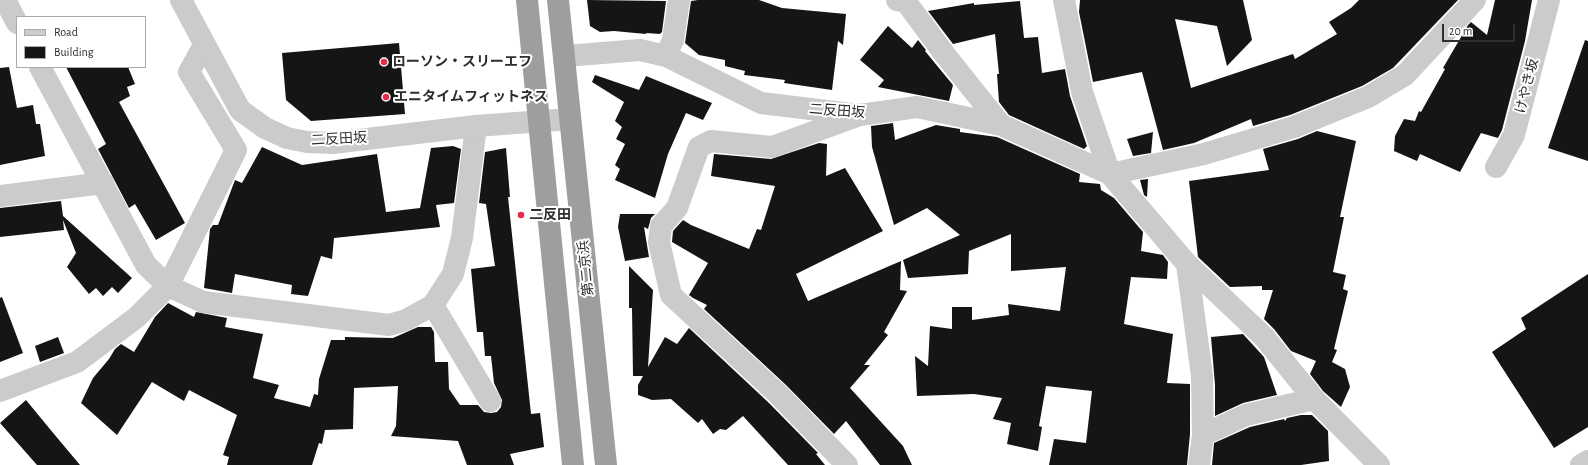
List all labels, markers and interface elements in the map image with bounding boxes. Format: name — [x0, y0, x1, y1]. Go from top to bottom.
legend — [16, 16, 146, 68]
scale bar — [1444, 16, 1517, 42]
text: 20 m — [1449, 25, 1472, 37]
text: Road — [54, 26, 78, 38]
text: Building — [54, 46, 94, 58]
place label: ローソン・スリーエフ — [392, 54, 532, 70]
marker: ローソン・スリーエフ — [379, 57, 389, 67]
street label: けやき坂 — [1512, 57, 1542, 115]
place label: エニタイムフィットネス — [394, 89, 548, 105]
marker: エニタイムフィットネス — [381, 92, 391, 102]
street label: 二反田坂 — [808, 101, 866, 121]
street label: 二反田坂 — [311, 129, 367, 149]
place label: 二反田 — [529, 207, 571, 223]
marker: 二反田 — [516, 210, 526, 220]
street label: 第二京浜 — [575, 239, 597, 297]

